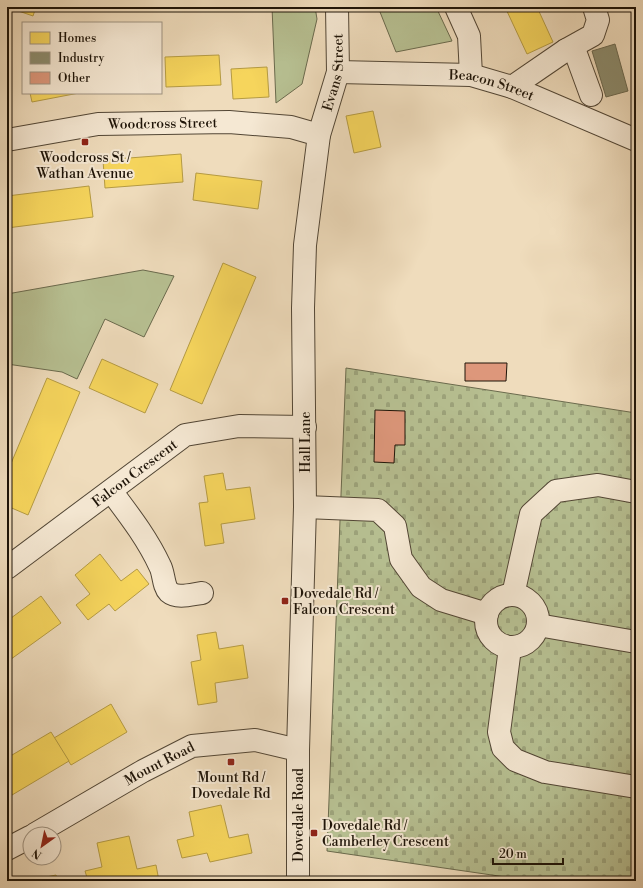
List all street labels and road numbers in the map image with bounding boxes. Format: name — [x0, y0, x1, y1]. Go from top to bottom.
street label: Evans Street — [319, 33, 348, 113]
street label: Beacon Street — [448, 66, 537, 105]
street label: Woodcross Street — [107, 114, 218, 134]
street label: Hall Lane — [297, 411, 315, 473]
street label: Falcon Crescent — [89, 436, 181, 511]
street label: Mount Road — [121, 738, 198, 790]
street label: Dovedale Road — [290, 768, 308, 862]

